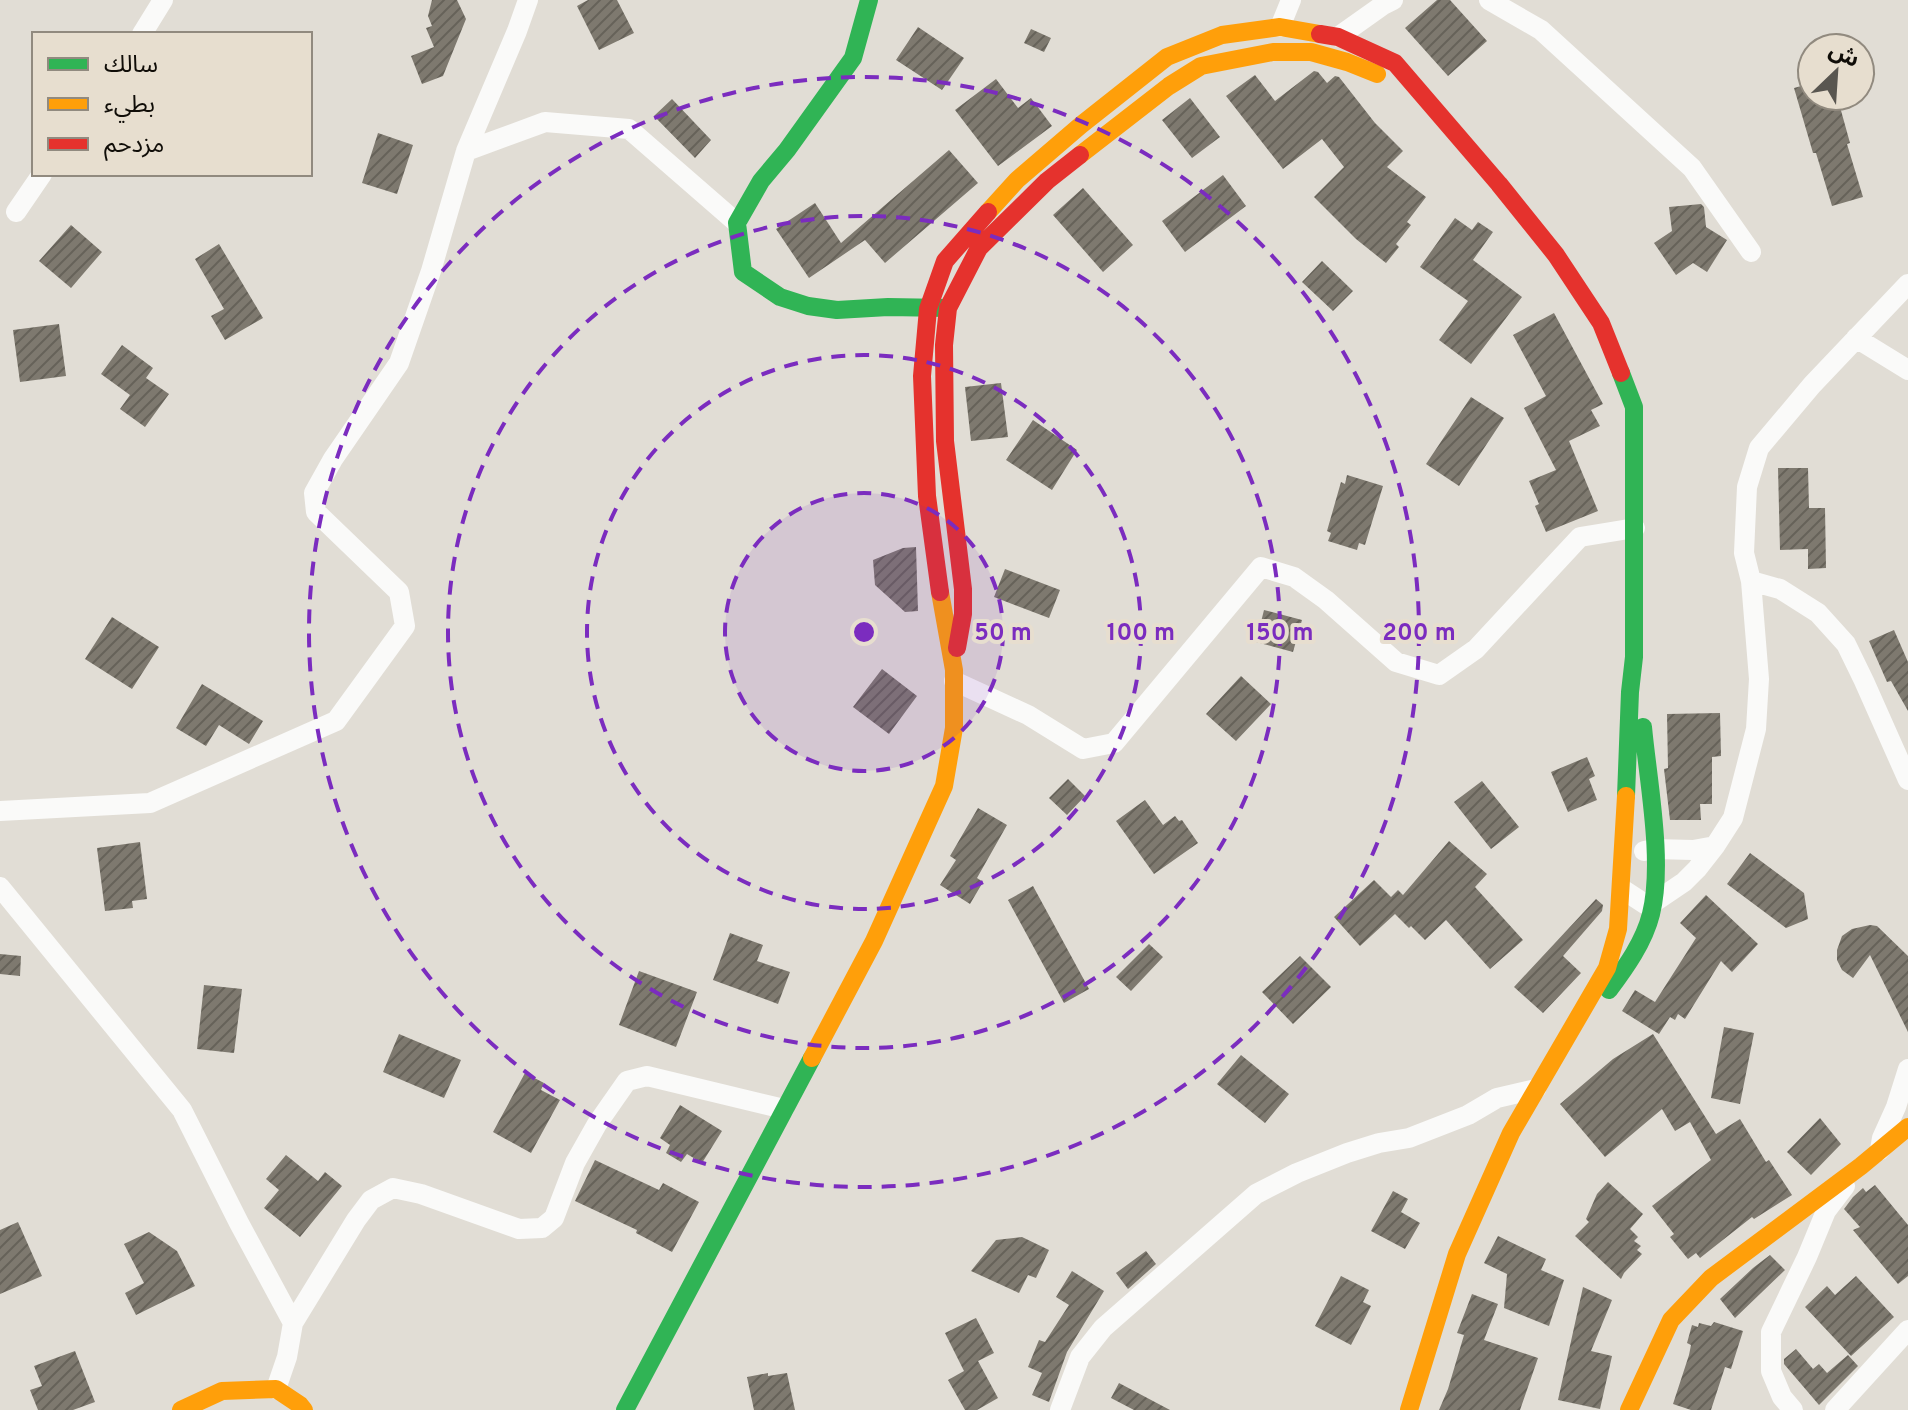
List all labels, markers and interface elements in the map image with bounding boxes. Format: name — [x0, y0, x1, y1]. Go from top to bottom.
legend — [32, 32, 312, 176]
north arrow — [1796, 32, 1876, 112]
text: ش — [1824, 38, 1863, 75]
text: سالك — [104, 51, 158, 81]
text: بطيء — [104, 91, 155, 123]
text: مزدحم — [104, 131, 164, 161]
centre of rings — [850, 618, 878, 646]
text: 50 m — [974, 619, 1032, 649]
text: 100 m — [1107, 619, 1175, 649]
text: 150 m — [1246, 619, 1314, 649]
text: 200 m — [1382, 619, 1456, 649]

